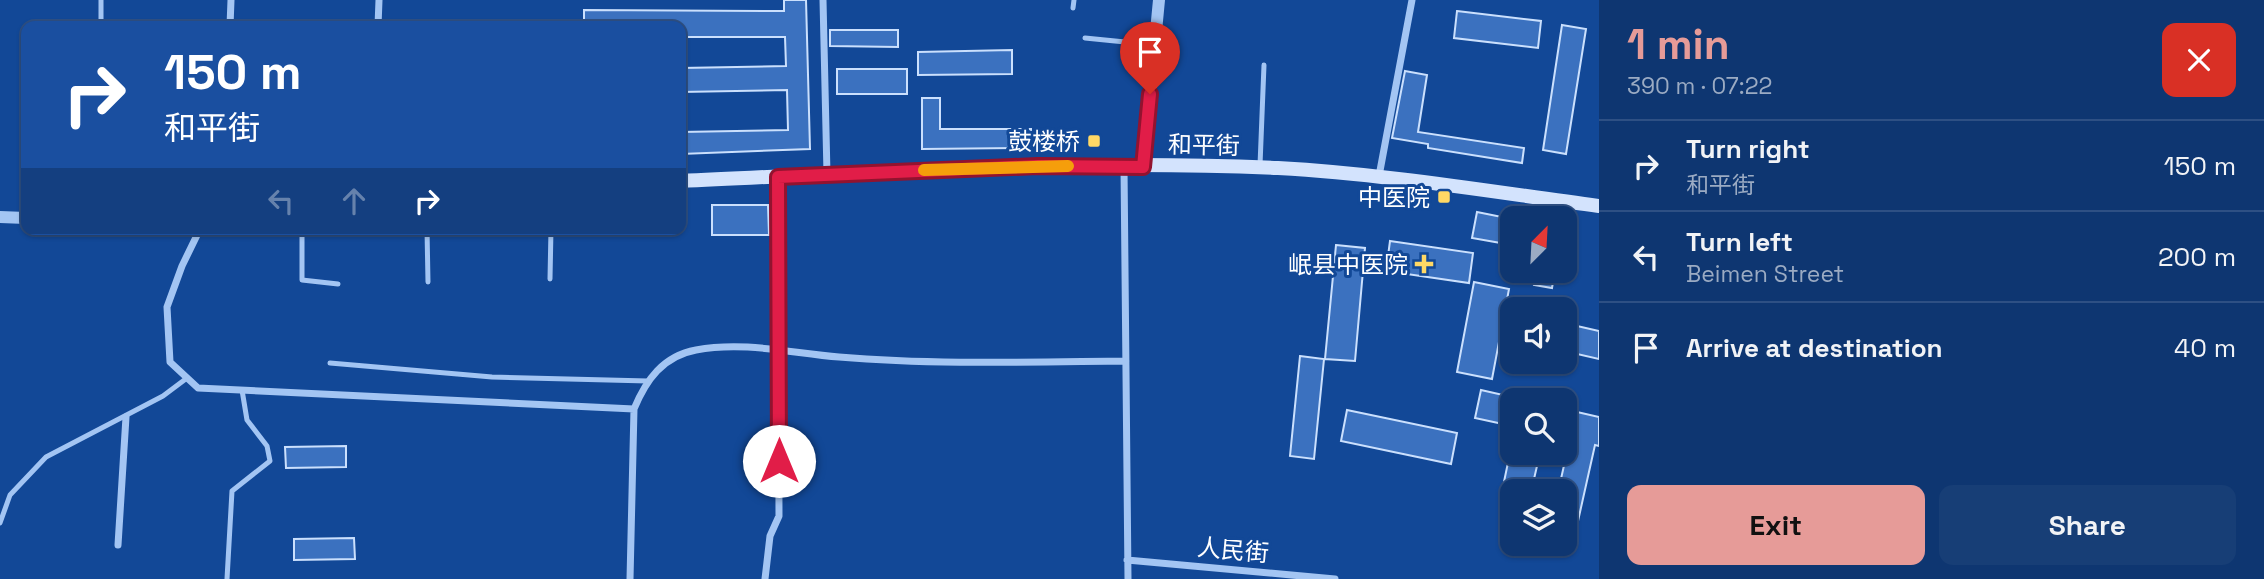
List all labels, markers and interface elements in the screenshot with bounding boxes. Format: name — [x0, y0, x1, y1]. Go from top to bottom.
text: 1 min — [1627, 18, 1730, 71]
pin — [1120, 22, 1180, 94]
button: close — [2162, 23, 2236, 97]
icon: arrive — [1131, 33, 1169, 71]
text: 150 m — [164, 41, 302, 103]
icon: right — [49, 49, 140, 140]
text: 390 m · 07:22 — [1627, 71, 1772, 101]
text: 和平街 — [164, 108, 260, 148]
place label: 鼓楼桥 — [1008, 126, 1080, 157]
street label: 和平街 — [1168, 129, 1240, 161]
text: Turn right — [1686, 132, 1810, 166]
marker: 鼓楼桥 — [1086, 133, 1102, 149]
icon: right — [1627, 147, 1665, 185]
text: 150 m — [2164, 149, 2236, 183]
text: 和平街 — [1686, 170, 1755, 200]
icon: left — [262, 182, 300, 220]
icon: ahead — [335, 182, 373, 220]
icon: right — [408, 182, 446, 220]
place label: 中医院 — [1358, 182, 1430, 213]
marker: 中医院 — [1436, 189, 1452, 205]
north arrow — [1500, 206, 1577, 284]
map controls — [1500, 206, 1577, 556]
text: Turn left — [1686, 225, 1793, 259]
icon: left — [1627, 238, 1665, 276]
text: 200 m — [2158, 240, 2236, 274]
place label: 岷县中医院 — [1288, 249, 1408, 280]
marker: 岷县中医院 — [1414, 254, 1434, 274]
text: Beimen Street — [1686, 259, 1844, 289]
button: sound — [1500, 297, 1577, 374]
icon: arrive — [1627, 329, 1665, 367]
text: Arrive at destination — [1686, 331, 1943, 365]
text: 40 m — [2174, 331, 2236, 365]
button: search — [1500, 388, 1577, 465]
position arrow — [742, 424, 816, 498]
button: layers — [1500, 479, 1577, 556]
button: Exit — [1627, 485, 1925, 565]
button: Share — [1939, 485, 2236, 565]
street label: 人民街 — [1196, 531, 1270, 569]

